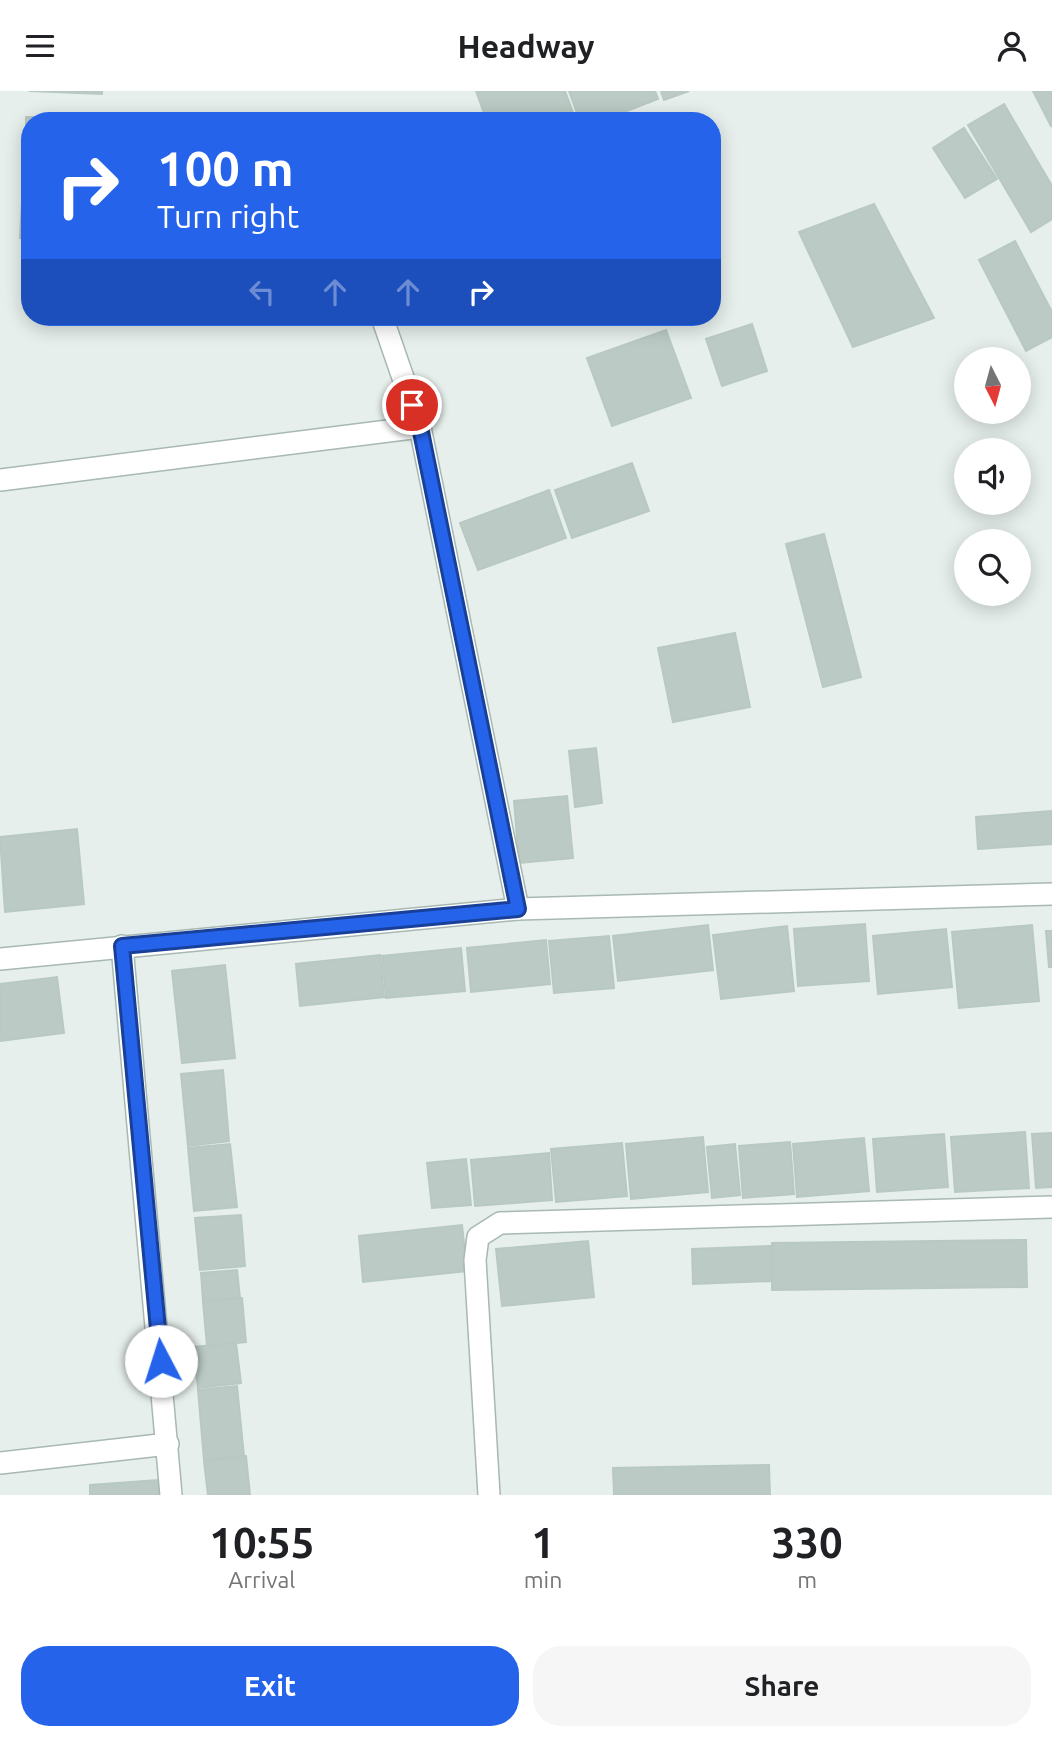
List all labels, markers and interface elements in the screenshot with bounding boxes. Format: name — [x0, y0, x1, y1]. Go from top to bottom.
icon: menu — [21, 27, 59, 65]
icon: person — [993, 27, 1031, 65]
text: Headway — [457, 28, 595, 64]
icon: right — [42, 140, 133, 231]
text: 100 m — [157, 140, 294, 195]
text: Turn right — [157, 198, 299, 234]
icon: left — [243, 273, 281, 311]
icon: ahead — [316, 273, 354, 311]
icon: ahead — [389, 273, 427, 311]
icon: right — [462, 273, 500, 311]
north arrow — [954, 347, 1031, 423]
map controls — [954, 347, 1031, 606]
pin — [382, 375, 442, 435]
icon: arrive — [393, 386, 431, 424]
button: sound — [954, 438, 1031, 515]
button: search — [954, 529, 1031, 606]
position arrow — [124, 1324, 198, 1398]
text: 10:55 — [209, 1519, 314, 1566]
text: 1 — [531, 1519, 555, 1566]
text: 330 — [772, 1519, 843, 1566]
text: Arrival — [228, 1567, 295, 1592]
text: min — [524, 1567, 562, 1592]
text: m — [797, 1567, 817, 1592]
button: Exit — [21, 1646, 519, 1726]
button: Share — [533, 1646, 1031, 1726]

